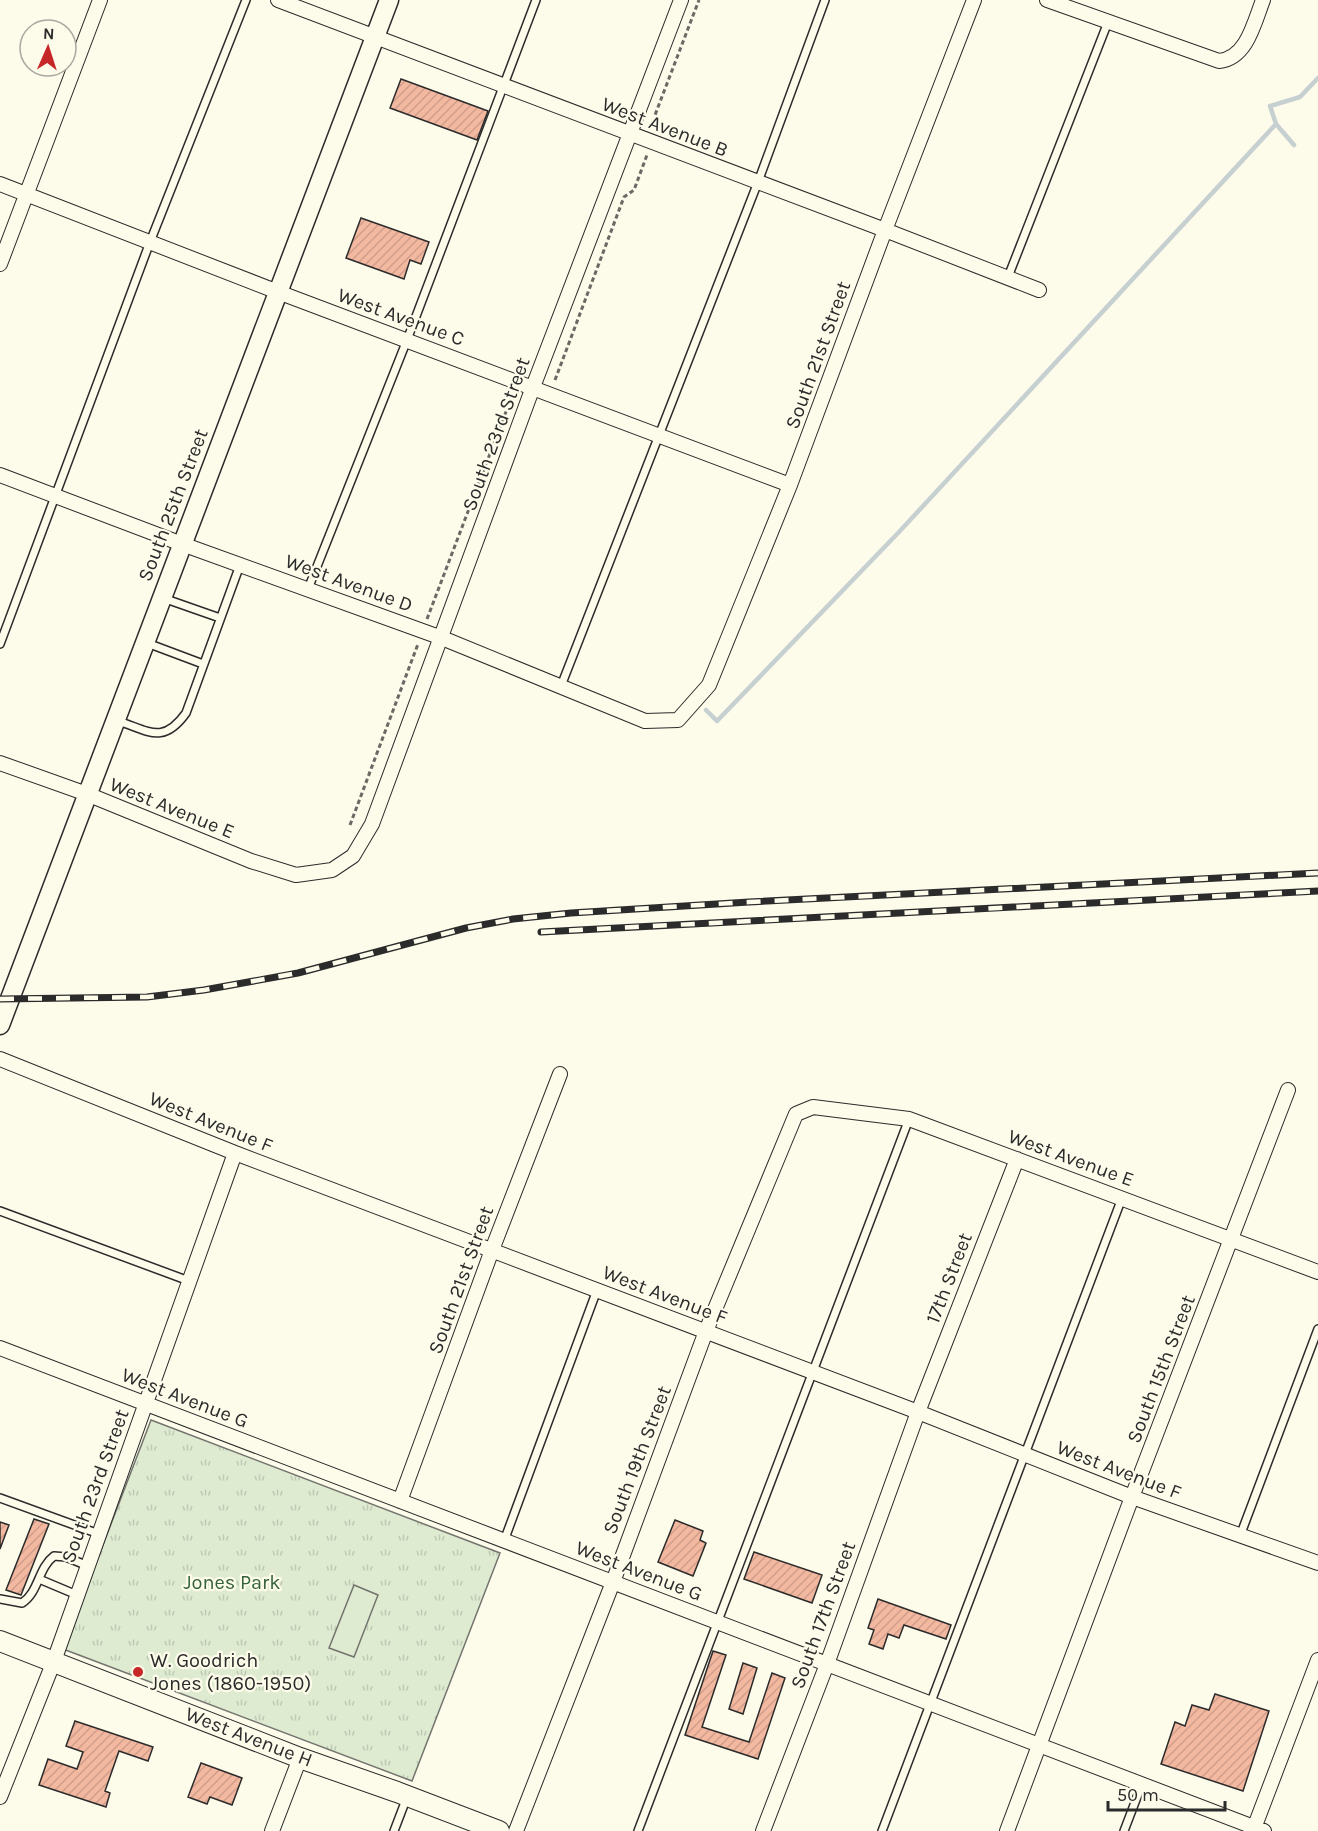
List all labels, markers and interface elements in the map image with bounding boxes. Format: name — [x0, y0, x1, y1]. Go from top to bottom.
north arrow — [18, 18, 78, 78]
text: N — [43, 24, 55, 43]
street label: West Avenue B — [599, 92, 731, 162]
street label: South 21st Street — [781, 278, 856, 432]
street label: West Avenue C — [335, 283, 467, 351]
street label: South 23rd Street — [458, 354, 535, 514]
street label: South 25th Street — [133, 425, 213, 585]
street label: West Avenue D — [282, 549, 416, 617]
street label: West Avenue E — [106, 773, 238, 843]
street label: West Avenue F — [146, 1087, 276, 1157]
street label: West Avenue E — [1005, 1125, 1137, 1191]
street label: South 21st Street — [424, 1203, 499, 1357]
street label: 17th Street — [921, 1229, 977, 1327]
street label: West Avenue F — [600, 1261, 730, 1329]
street label: South 15th Street — [1122, 1291, 1200, 1446]
street label: West Avenue G — [118, 1363, 252, 1433]
street label: South 19th Street — [598, 1382, 676, 1537]
street label: South 23rd Street — [57, 1406, 134, 1566]
street label: West Avenue F — [1054, 1436, 1184, 1504]
street label: West Avenue G — [572, 1536, 706, 1606]
street label: South 17th Street — [786, 1538, 860, 1692]
park label: Jones Park — [183, 1571, 281, 1594]
place label: W. Goodrich Jones (1860-1950) — [150, 1649, 311, 1695]
marker: W. Goodrich Jones (1860-1950) — [131, 1665, 145, 1679]
street label: West Avenue H — [182, 1702, 316, 1772]
scale bar — [1108, 1774, 1225, 1812]
text: 50 m — [1117, 1784, 1159, 1806]

